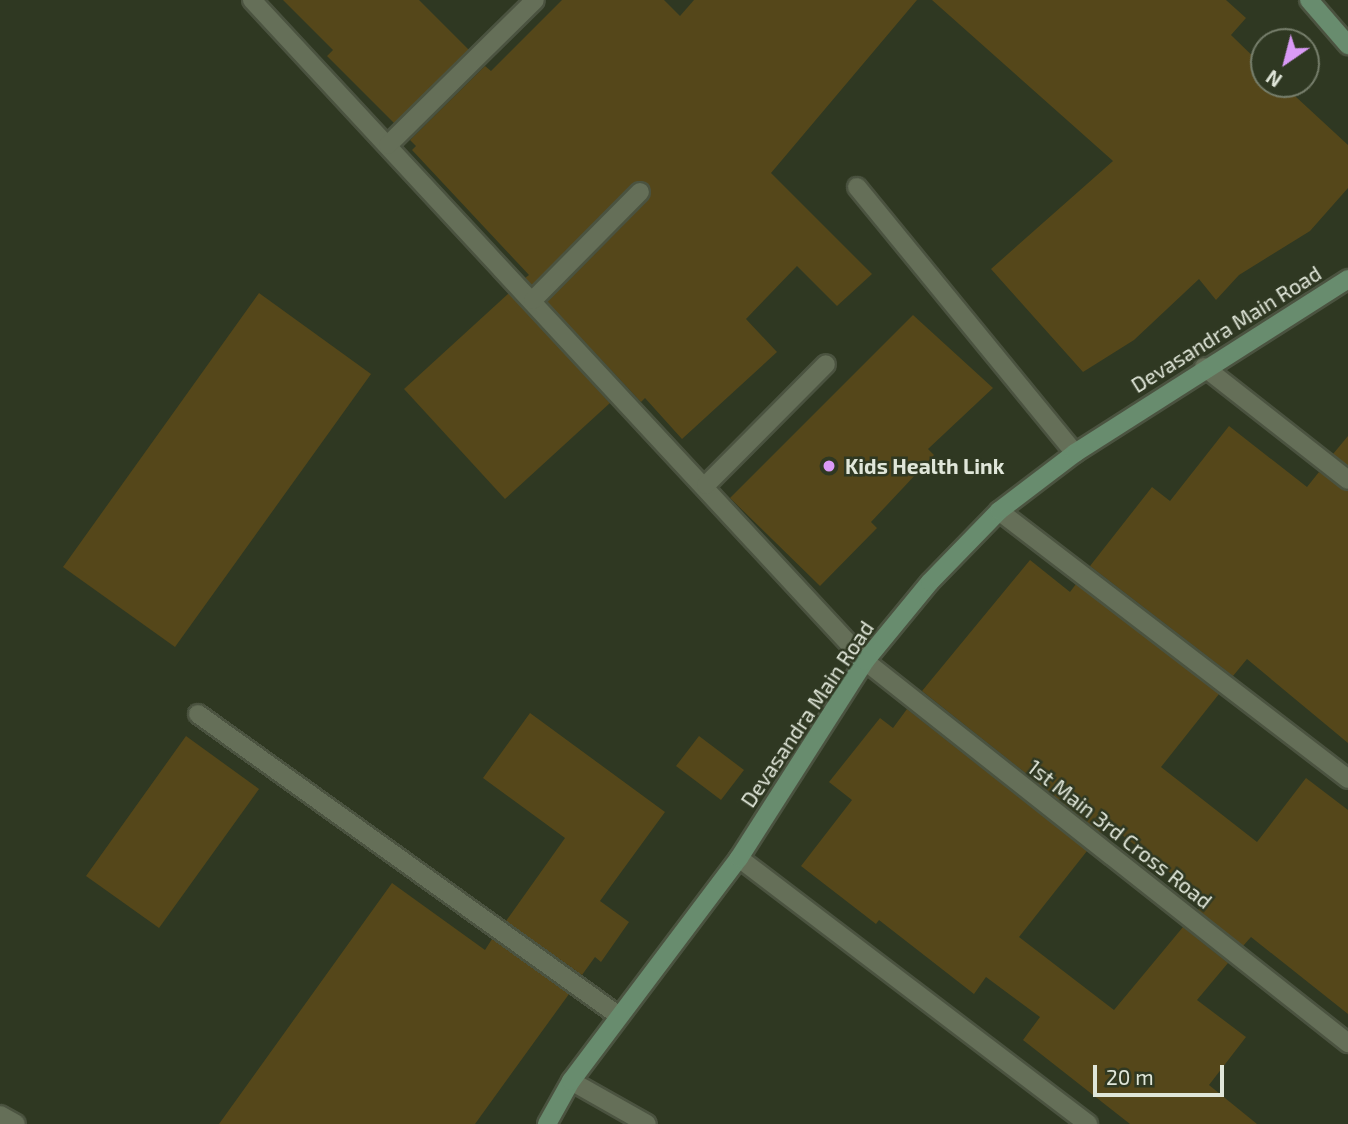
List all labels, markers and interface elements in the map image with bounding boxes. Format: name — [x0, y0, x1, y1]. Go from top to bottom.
north arrow — [1250, 28, 1320, 98]
text: N — [1262, 66, 1286, 92]
street label: Devasandra Main Road — [1126, 260, 1326, 398]
place label: Kids Health Link — [845, 453, 1004, 479]
marker: Kids Health Link — [819, 456, 839, 476]
street label: Devasandra Main Road — [735, 616, 879, 812]
street label: 1st Main 3rd Cross Road — [1023, 754, 1217, 914]
scale bar — [1096, 1050, 1227, 1094]
text: 20 m — [1106, 1064, 1154, 1089]

